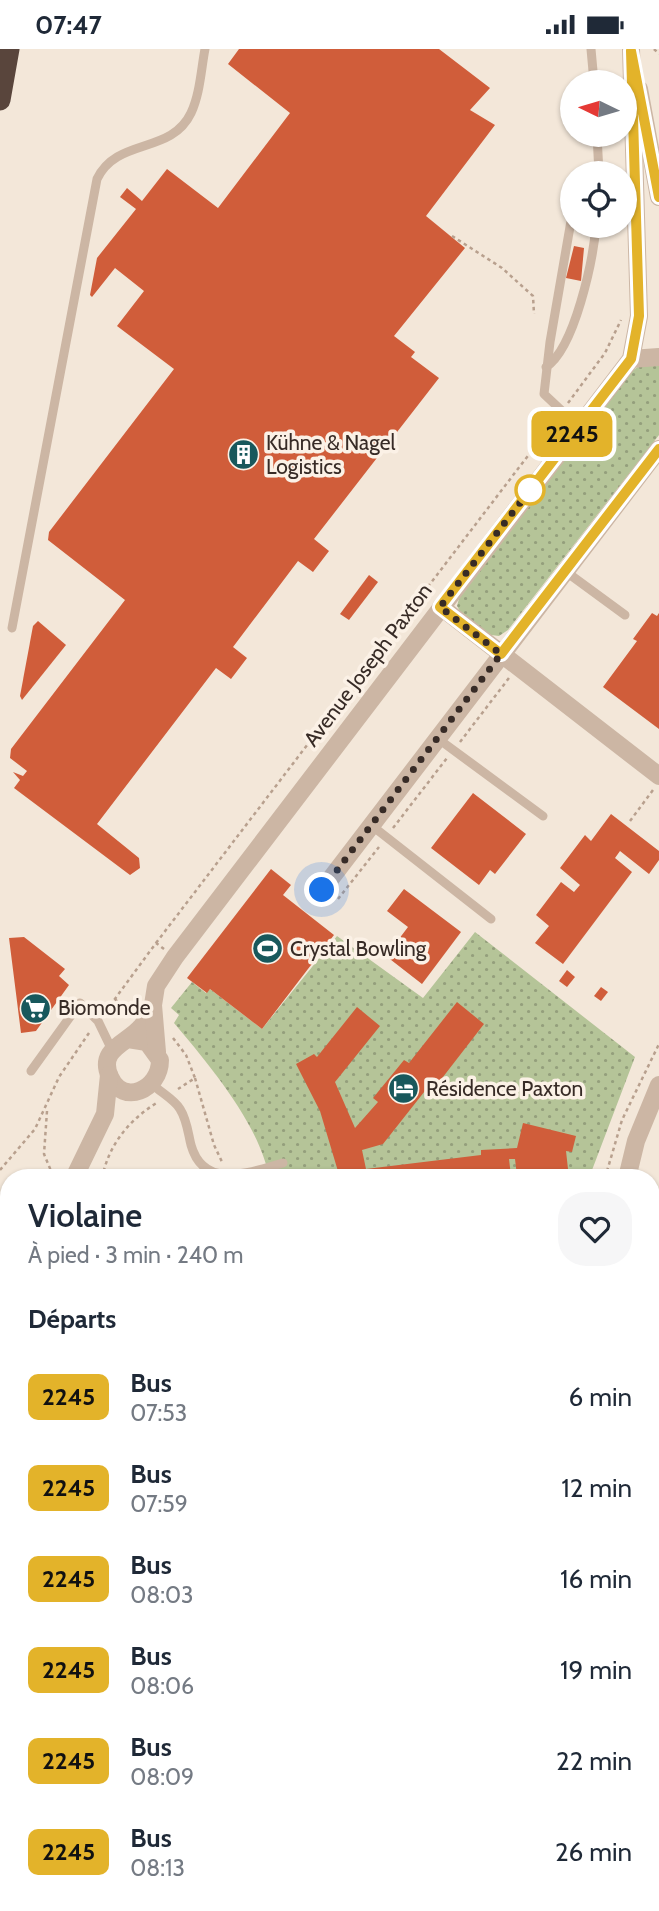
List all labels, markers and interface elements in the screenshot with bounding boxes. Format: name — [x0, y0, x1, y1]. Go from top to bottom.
text: 07:47 — [35, 9, 102, 41]
north arrow — [560, 70, 637, 147]
map controls — [560, 70, 637, 238]
button: locate — [560, 161, 637, 238]
line badge: 2245 — [523, 411, 621, 457]
text: 2245 — [545, 419, 599, 448]
place label: Kühne & Nagel Logistics — [266, 430, 395, 479]
building icon: Kühne & Nagel Logistics — [226, 438, 260, 472]
unlabelled marker — [515, 475, 545, 505]
street label: Avenue Joseph Paxton — [298, 578, 437, 751]
your location — [304, 872, 339, 907]
sports icon: Crystal Bowling — [250, 932, 284, 966]
place label: Crystal Bowling — [290, 936, 427, 961]
supermarket icon: Biomonde — [18, 991, 52, 1025]
place label: Biomonde — [58, 995, 151, 1020]
hotel icon: Résidence Paxton — [386, 1072, 420, 1106]
place label: Résidence Paxton — [426, 1076, 583, 1101]
button: heart — [558, 1192, 632, 1266]
text: Violaine — [28, 1195, 142, 1235]
text: À pied · 3 min · 240 m — [28, 1241, 244, 1269]
text: Départs — [28, 1303, 116, 1335]
text: Bus — [130, 1367, 172, 1399]
text: 6 min — [569, 1381, 632, 1413]
text: 2245 — [42, 1382, 95, 1411]
text: 07:53 — [130, 1399, 187, 1427]
text: Bus — [130, 1458, 172, 1490]
text: 12 min — [561, 1472, 632, 1504]
text: 2245 — [42, 1473, 95, 1502]
text: 07:59 — [130, 1490, 188, 1518]
text: Bus — [130, 1549, 172, 1581]
text: 16 min — [560, 1563, 632, 1595]
text: 2245 — [42, 1564, 95, 1593]
text: 08:03 — [130, 1581, 193, 1609]
text: Bus — [130, 1640, 172, 1672]
text: 19 min — [560, 1654, 632, 1686]
text: 2245 — [42, 1655, 95, 1684]
text: 08:06 — [130, 1672, 194, 1700]
text: Bus — [130, 1731, 172, 1763]
text: 22 min — [556, 1745, 632, 1777]
text: 2245 — [42, 1746, 95, 1775]
text: 08:09 — [130, 1763, 194, 1791]
text: Bus — [130, 1822, 172, 1854]
text: 26 min — [555, 1836, 632, 1868]
text: 2245 — [42, 1837, 95, 1866]
text: 08:13 — [130, 1854, 185, 1882]

